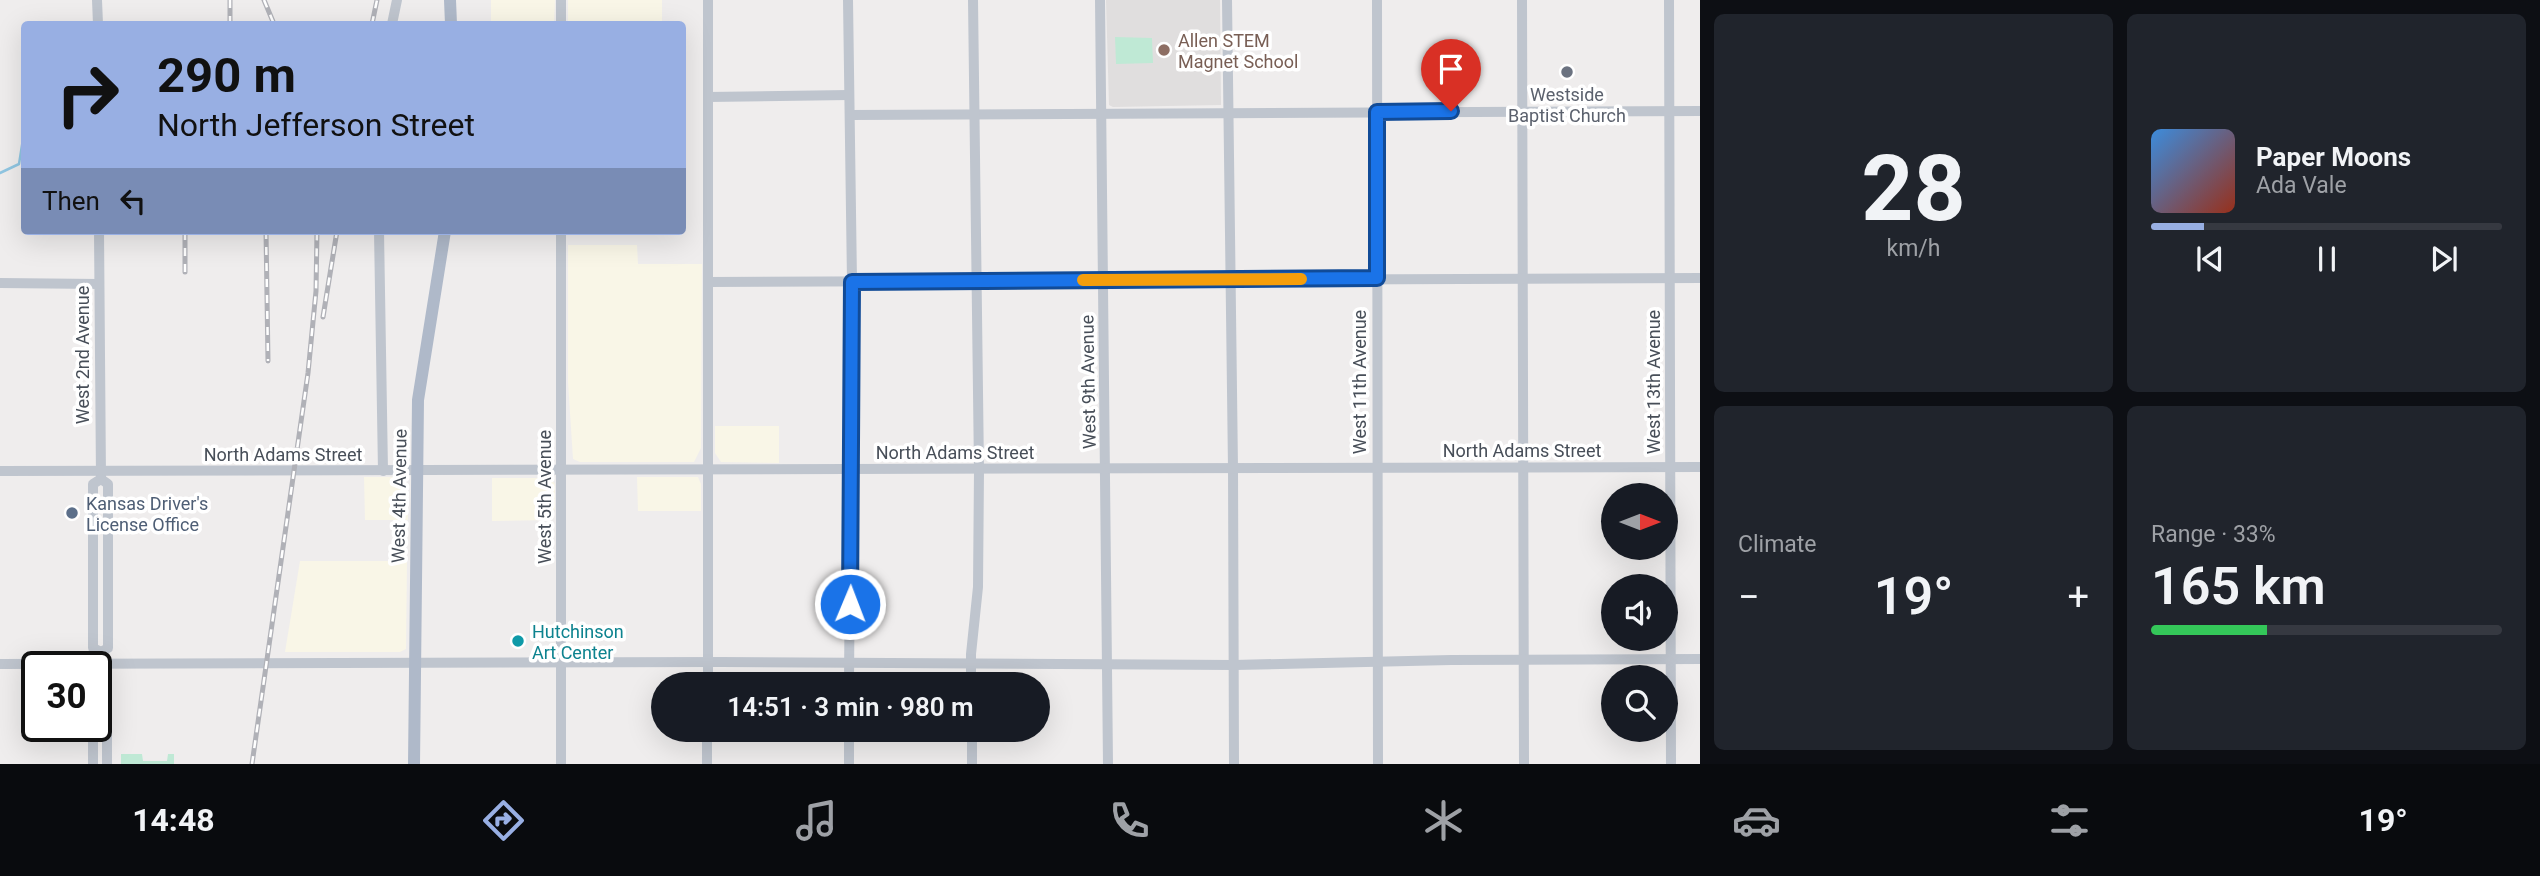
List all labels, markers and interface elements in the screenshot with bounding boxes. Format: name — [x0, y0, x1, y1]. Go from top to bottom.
place label: Allen STEM Magnet School — [1178, 30, 1298, 72]
pin — [1421, 39, 1481, 111]
marker: Allen STEM Magnet School — [1156, 42, 1172, 58]
text: 290 m — [157, 47, 296, 104]
icon: right — [42, 49, 133, 140]
icon: arrive — [1432, 50, 1470, 88]
marker: Westside Baptist Church — [1559, 64, 1575, 80]
place label: Westside Baptist Church — [1508, 84, 1626, 126]
text: North Jefferson Street — [157, 106, 475, 144]
text: 28 — [1861, 136, 1966, 242]
text: Paper Moons — [2256, 142, 2411, 172]
text: Ada Vale — [2256, 172, 2347, 199]
icon: left — [114, 182, 152, 220]
text: Then — [42, 186, 100, 216]
text: km/h — [1887, 235, 1941, 262]
icon: previous — [2191, 240, 2229, 278]
icon: pause — [2308, 240, 2346, 278]
icon: next — [2425, 240, 2463, 278]
street label: West 2nd Avenue — [72, 286, 93, 424]
street label: West 11th Avenue — [1349, 310, 1370, 454]
street label: West 13th Avenue — [1643, 310, 1664, 454]
street label: West 9th Avenue — [1076, 315, 1100, 449]
street label: West 4th Avenue — [387, 429, 411, 563]
street label: West 5th Avenue — [534, 430, 555, 564]
street label: North Adams Street — [1443, 440, 1601, 461]
street label: North Adams Street — [876, 442, 1034, 463]
street label: North Adams Street — [204, 444, 362, 465]
north arrow — [1601, 483, 1678, 560]
map controls — [1601, 483, 1678, 742]
place label: Kansas Driver's License Office — [86, 493, 208, 535]
marker: Kansas Driver's License Office — [64, 505, 80, 521]
text: Range · 33% — [2151, 521, 2276, 548]
text: Climate — [1738, 531, 1817, 558]
text: 165 km — [2151, 556, 2326, 617]
text: 19° — [1874, 566, 1953, 627]
position arrow — [813, 567, 887, 641]
button: sound — [1601, 574, 1678, 651]
text: − — [1738, 575, 1760, 619]
text: + — [2067, 575, 2089, 619]
place label: Hutchinson Art Center — [532, 621, 624, 663]
marker: Hutchinson Art Center — [510, 633, 526, 649]
speed limit sign: 30 — [21, 651, 112, 742]
button: search — [1601, 665, 1678, 742]
text: 14:51 · 3 min · 980 m — [727, 692, 974, 722]
icon: directions — [479, 796, 528, 845]
icon: music — [792, 796, 841, 845]
icon: phone — [1105, 796, 1154, 845]
icon: climate — [1419, 796, 1468, 845]
icon: car — [1732, 796, 1781, 845]
icon: filters — [2045, 796, 2094, 845]
text: 14:48 — [132, 801, 215, 839]
text: 19° — [2359, 801, 2408, 839]

